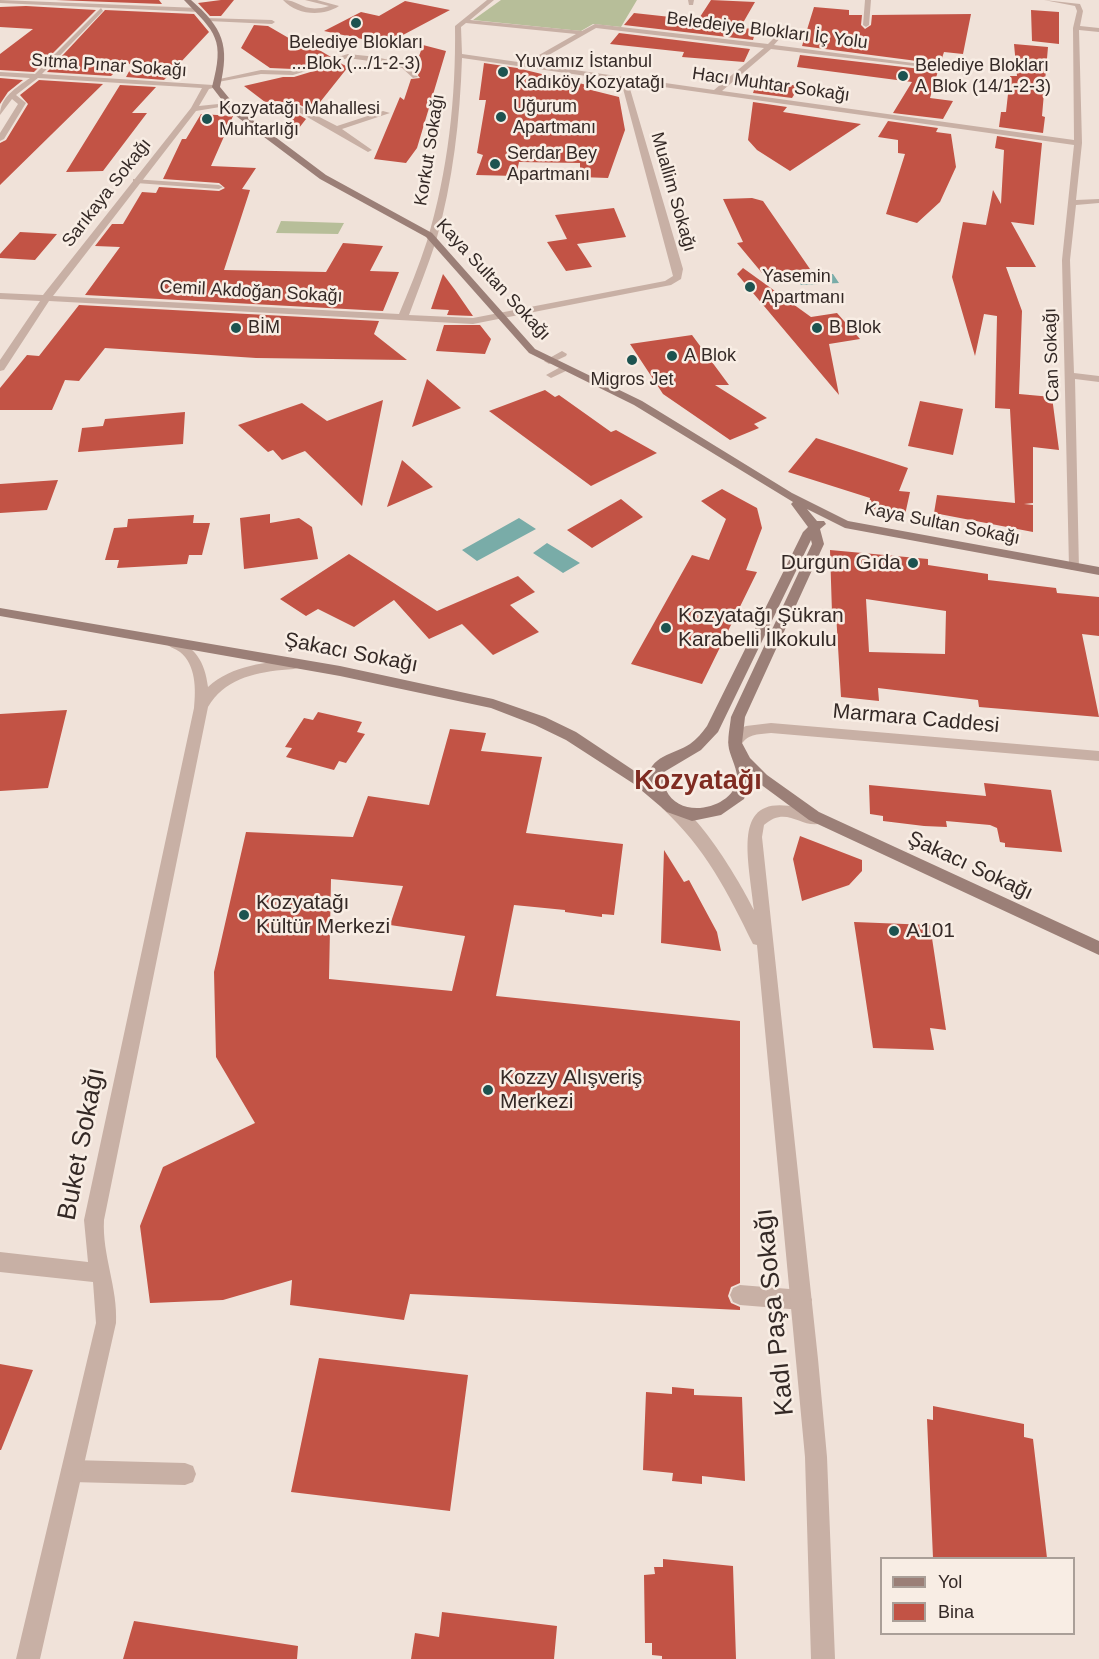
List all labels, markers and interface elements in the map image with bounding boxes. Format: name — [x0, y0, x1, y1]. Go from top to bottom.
street label: Beledeiye Blokları İç Yolu — [665, 8, 869, 54]
marker: Belediye Blokları ...Blok (.../1-2-3) — [349, 16, 363, 30]
place label: Belediye Blokları ...Blok (.../1-2-3) — [289, 32, 423, 74]
street label: Sıtma Pınar Sokağı — [30, 50, 188, 82]
place label: Yuvamız İstanbul Kadıköy Kozyatağı — [515, 51, 665, 94]
place label: Belediye Blokları A Blok (14/1-2-3) — [915, 55, 1051, 98]
street label: Hacı Muhtar Sokağı — [691, 63, 851, 107]
marker: Yuvamız İstanbul Kadıköy Kozyatağı — [496, 65, 510, 79]
marker: Belediye Blokları A Blok (14/1-2-3) — [896, 69, 910, 83]
street label: Korkut Sokağı — [410, 92, 450, 208]
place label: Uğurum Apartmanı — [513, 96, 596, 138]
place label: Kozyatağı Mahallesi Muhtarlığı — [219, 98, 380, 140]
marker: Uğurum Apartmanı — [494, 110, 508, 124]
marker: Kozyatağı Mahallesi Muhtarlığı — [200, 112, 214, 126]
street label: Muallim Sokağı — [646, 130, 700, 254]
street label: Sarıkaya Sokağı — [58, 134, 156, 252]
place label: Serdar Bey Apartmanı — [507, 143, 597, 186]
marker: Serdar Bey Apartmanı — [488, 157, 502, 171]
street label: Kaya Sultan Sokağı — [431, 215, 555, 345]
place label: Yasemin Apartmanı — [762, 266, 845, 308]
street label: Cemil Akdoğan Sokağı — [159, 276, 343, 308]
marker: Yasemin Apartmanı — [743, 280, 757, 294]
street label: Can Sokağı — [1040, 308, 1064, 402]
place label: BİM — [248, 317, 280, 339]
place label: B Blok — [829, 317, 881, 339]
marker: BİM — [229, 321, 243, 335]
marker: B Blok — [810, 321, 824, 335]
place label: A Blok — [684, 345, 736, 367]
marker: A Blok — [665, 349, 679, 363]
marker: Migros Jet — [625, 353, 639, 367]
place label: Migros Jet — [590, 369, 674, 391]
street label: Kaya Sultan Sokağı — [862, 498, 1022, 550]
place label: Durgun Gıda — [781, 550, 901, 576]
marker: Durgun Gıda — [906, 556, 920, 570]
place label: Kozyatağı Şükran Karabelli İlkokulu — [678, 603, 844, 653]
marker: Kozyatağı Şükran Karabelli İlkokulu — [659, 621, 673, 635]
street label: Şakacı Sokağı — [282, 628, 420, 678]
street label: Marmara Caddesi — [832, 699, 1000, 739]
district label: Kozyatağı — [634, 766, 762, 798]
street label: Şakacı Sokağı — [903, 826, 1037, 906]
place label: Kozyatağı Kültür Merkezi — [256, 890, 390, 940]
marker: Kozyatağı Kültür Merkezi — [237, 908, 251, 922]
place label: A101 — [906, 918, 955, 944]
marker: A101 — [887, 924, 901, 938]
street label: Buket Sokağı — [52, 1065, 112, 1223]
place label: Kozzy Alışveriş Merkezi — [500, 1065, 642, 1115]
marker: Kozzy Alışveriş Merkezi — [481, 1083, 495, 1097]
street label: Kadı Paşa Sokağı — [749, 1207, 801, 1417]
legend — [880, 1557, 1075, 1635]
text: Yol — [938, 1572, 962, 1592]
text: Bina — [938, 1602, 974, 1622]

